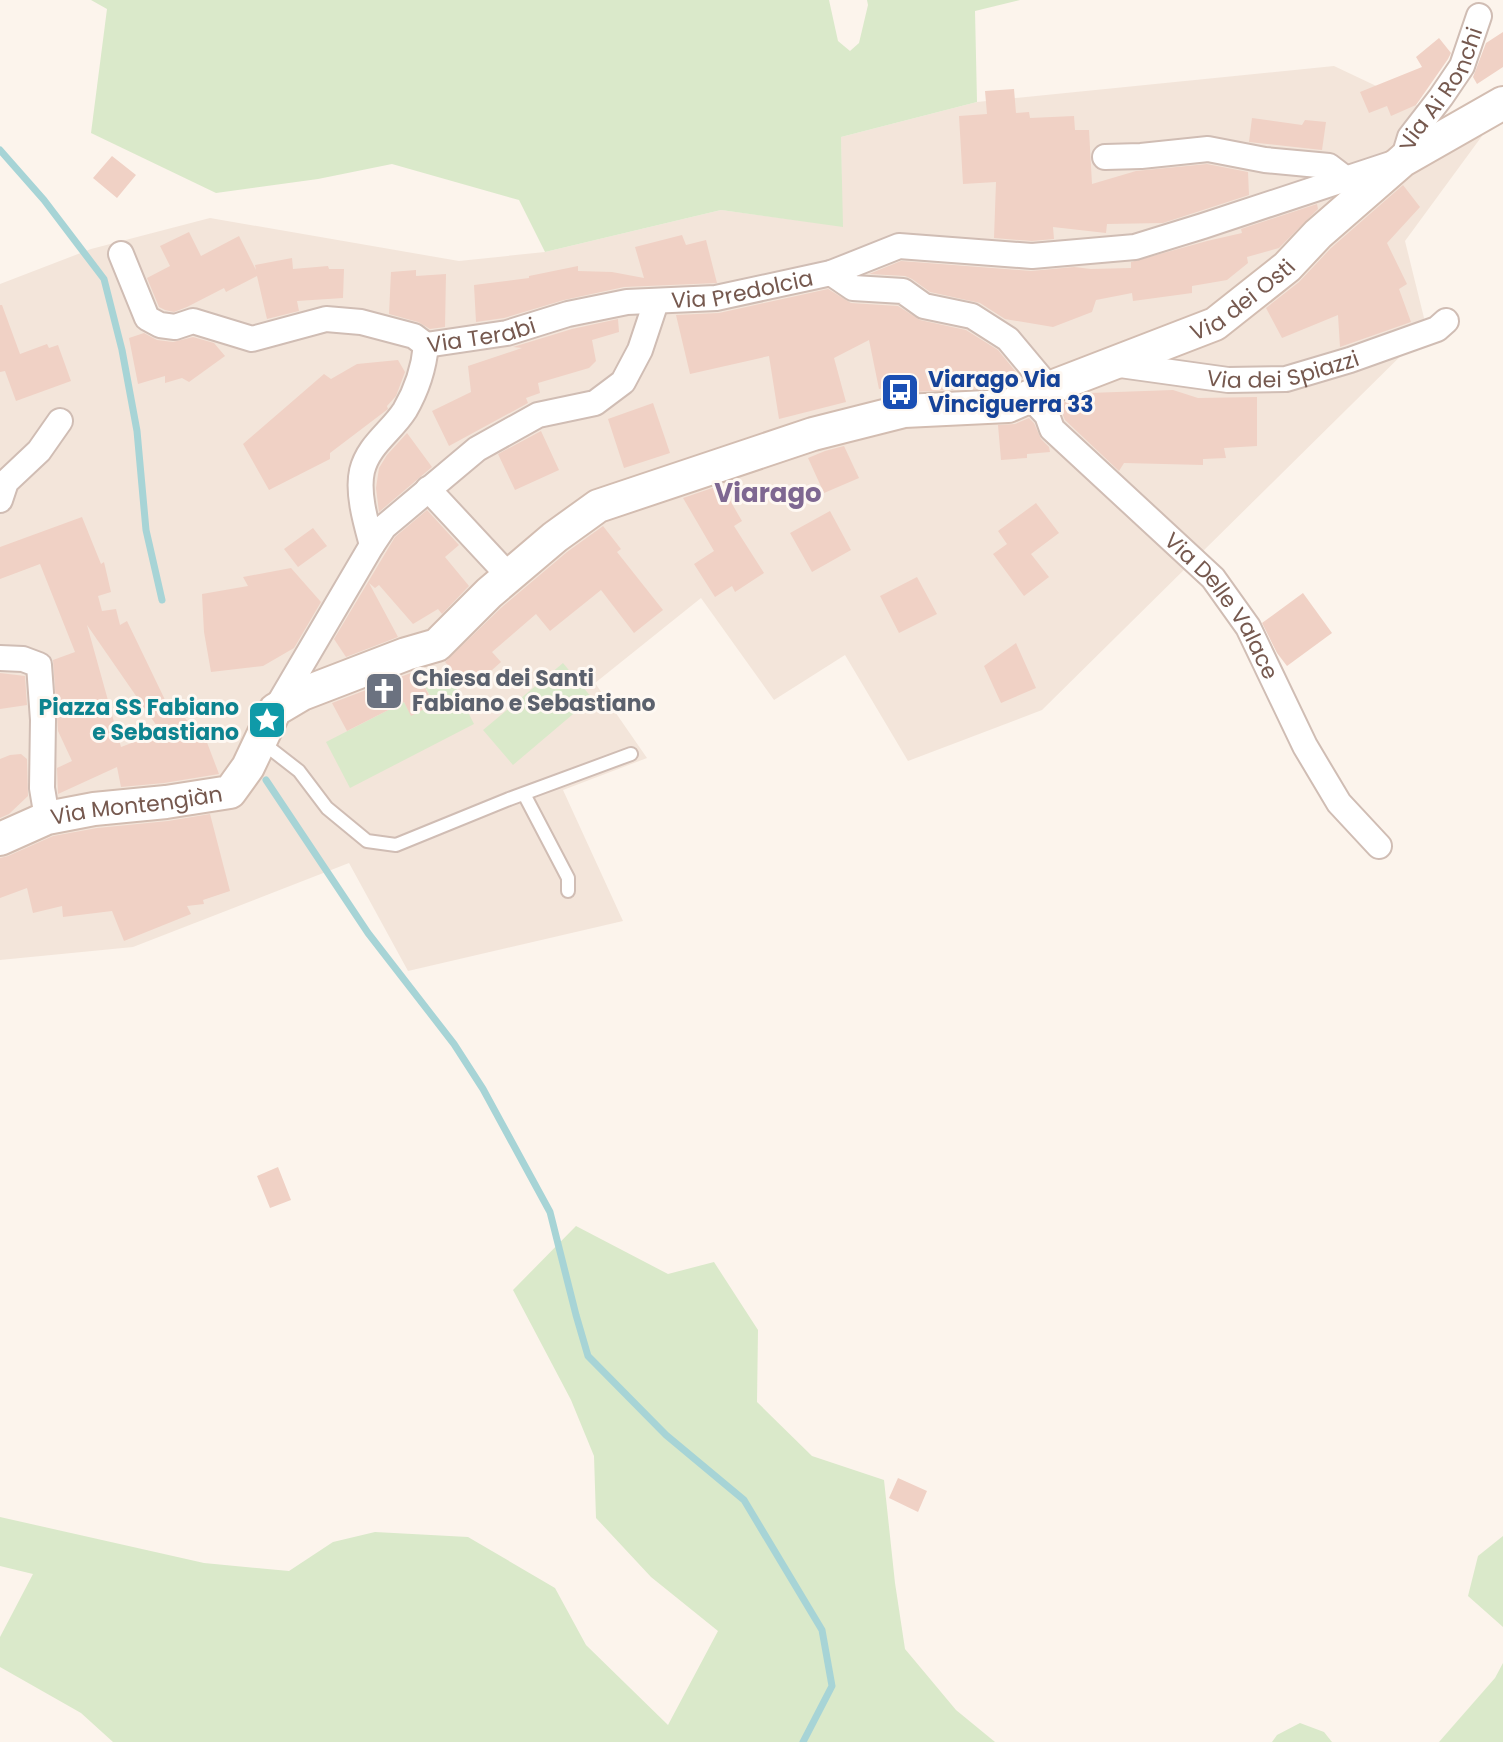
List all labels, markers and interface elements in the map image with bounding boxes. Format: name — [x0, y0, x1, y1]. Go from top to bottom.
street label: Via Ai Ronchi — [1392, 23, 1490, 154]
street label: Via dei Osti — [1186, 253, 1303, 348]
street label: Via Predolcia — [670, 262, 816, 316]
street label: Via Terabi — [425, 310, 540, 361]
street label: Via dei Spiazzi — [1205, 343, 1363, 396]
place label: Viarago Via Vinciguerra 33 — [928, 364, 1094, 420]
bus stop icon: Viarago Via Vinciguerra 33 — [879, 371, 921, 413]
district label: Viarago — [714, 475, 822, 511]
street label: Via Delle Valace — [1157, 525, 1286, 685]
place label: Chiesa dei Santi Fabiano e Sebastiano — [412, 663, 656, 719]
church icon: Chiesa dei Santi Fabiano e Sebastiano — [363, 670, 405, 712]
place label: Piazza SS Fabiano e Sebastiano — [39, 692, 239, 748]
place icon: Piazza SS Fabiano e Sebastiano — [246, 699, 288, 741]
street label: Via Montengiàn — [48, 778, 225, 833]

